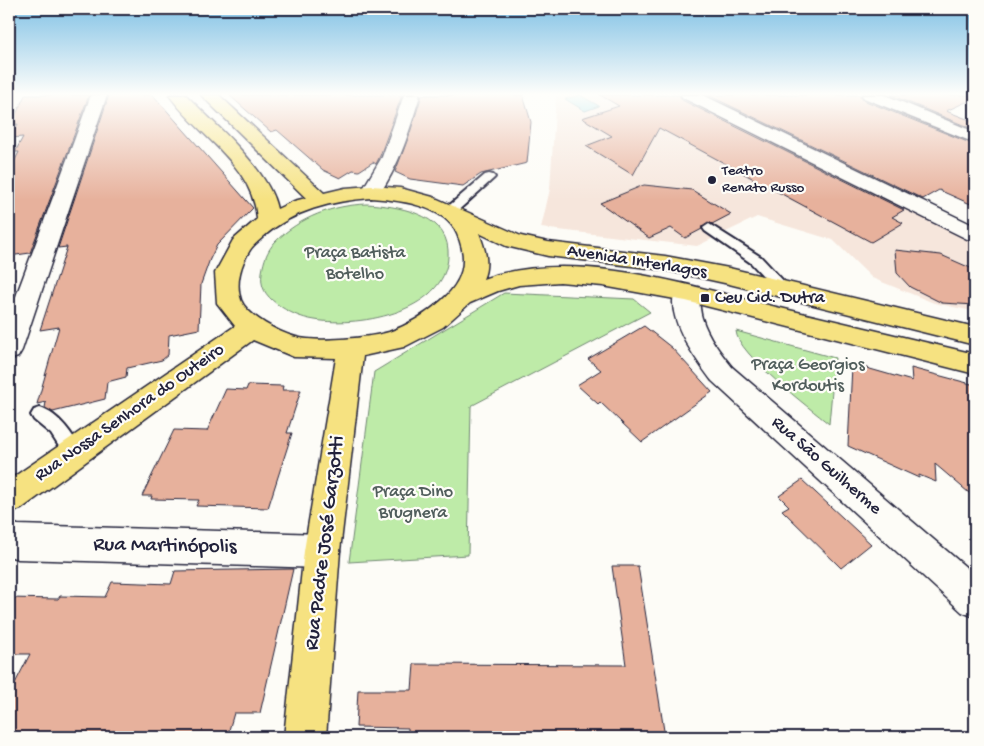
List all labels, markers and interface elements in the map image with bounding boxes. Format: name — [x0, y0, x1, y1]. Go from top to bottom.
place label: Teatro Renato Russo — [721, 162, 804, 197]
marker: Teatro Renato Russo — [706, 174, 718, 186]
street label: Avenida Interlagos — [566, 241, 710, 284]
park label: Praça Batista Botelho — [303, 243, 407, 285]
place label: Ceu Cid. Dutra — [715, 288, 826, 309]
marker: Ceu Cid. Dutra — [699, 292, 711, 304]
street label: Rua Nossa Senhora do Outeiro — [31, 340, 229, 486]
park label: Praça Georgios Kordoutis — [750, 355, 866, 397]
street label: Rua São Guilherme — [767, 412, 886, 520]
street label: Rua Padre José Garzotti — [300, 434, 352, 652]
park label: Praça Dino Brugnera — [372, 482, 453, 524]
street label: Rua Martinópolis — [93, 533, 238, 561]

